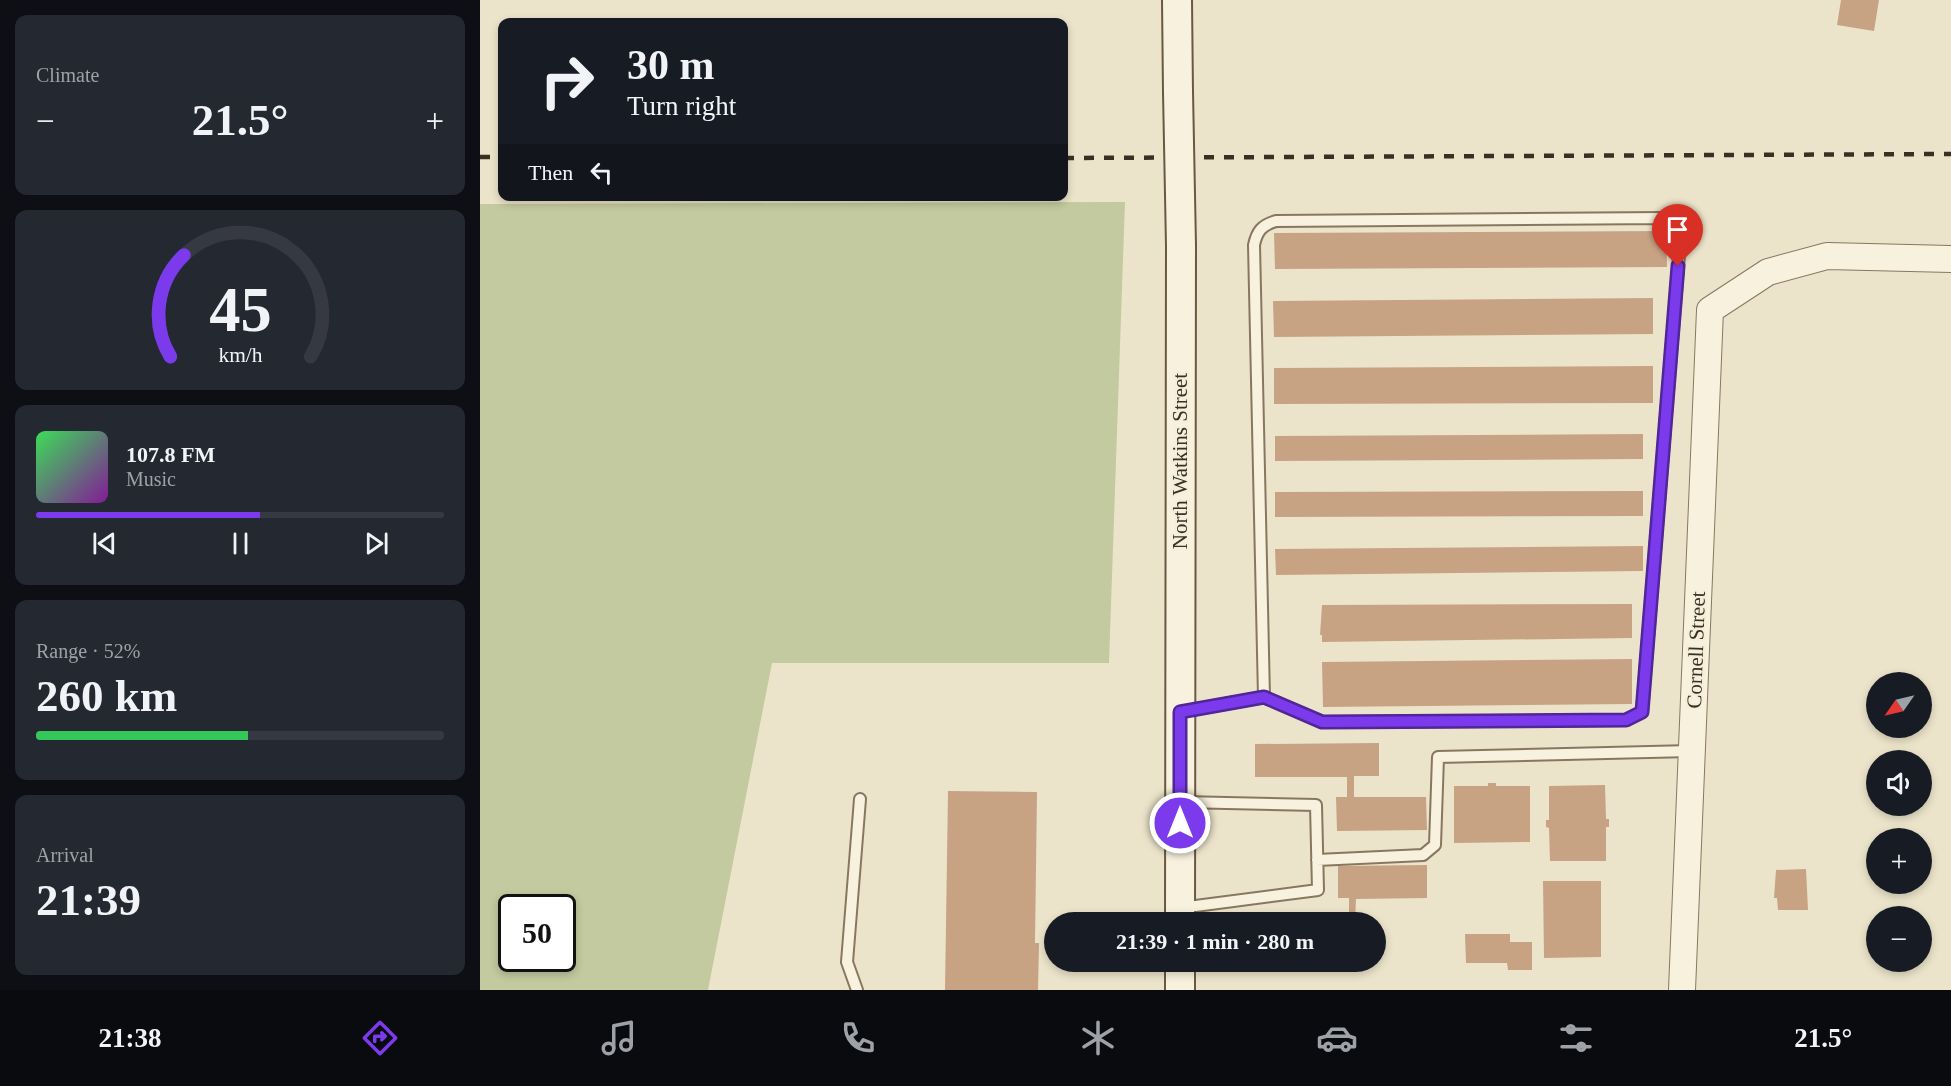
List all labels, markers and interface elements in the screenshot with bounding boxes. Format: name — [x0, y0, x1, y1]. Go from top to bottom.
icon: right — [528, 42, 606, 120]
text: 30 m — [627, 42, 715, 88]
text: Climate — [36, 64, 99, 86]
text: Turn right — [627, 91, 736, 121]
text: 21.5° — [192, 95, 288, 145]
text: − — [36, 103, 55, 139]
text: + — [425, 103, 444, 139]
icon: left — [585, 156, 618, 189]
text: Then — [528, 160, 573, 185]
pin — [1652, 204, 1703, 266]
icon: arrive — [1661, 213, 1694, 246]
text: 45 — [209, 275, 271, 344]
text: km/h — [218, 343, 262, 367]
street label: North Watkins Street — [1168, 373, 1192, 549]
text: 107.8 FM — [126, 442, 215, 467]
text: Music — [126, 468, 176, 490]
icon: previous — [88, 527, 121, 560]
icon: pause — [224, 527, 257, 560]
icon: next — [360, 527, 393, 560]
street label: Cornell Street — [1682, 591, 1710, 709]
text: Range · 52% — [36, 640, 140, 662]
text: 260 km — [36, 671, 177, 721]
north arrow — [1866, 672, 1932, 738]
map controls — [1866, 672, 1932, 972]
button: sound — [1866, 750, 1932, 816]
position arrow — [1148, 791, 1212, 855]
button: + — [1866, 828, 1932, 894]
text: Arrival — [36, 844, 94, 866]
text: 21:39 — [36, 875, 141, 925]
speed limit sign: 50 — [498, 894, 576, 972]
button: − — [1866, 906, 1932, 972]
text: 21:39 · 1 min · 280 m — [1116, 929, 1314, 954]
icon: directions — [359, 1017, 401, 1059]
icon: music — [598, 1017, 640, 1059]
icon: phone — [837, 1017, 879, 1059]
icon: climate — [1077, 1017, 1119, 1059]
icon: car — [1316, 1017, 1358, 1059]
icon: filters — [1555, 1017, 1597, 1059]
text: 21:38 — [99, 1023, 162, 1053]
text: 21.5° — [1794, 1023, 1852, 1053]

